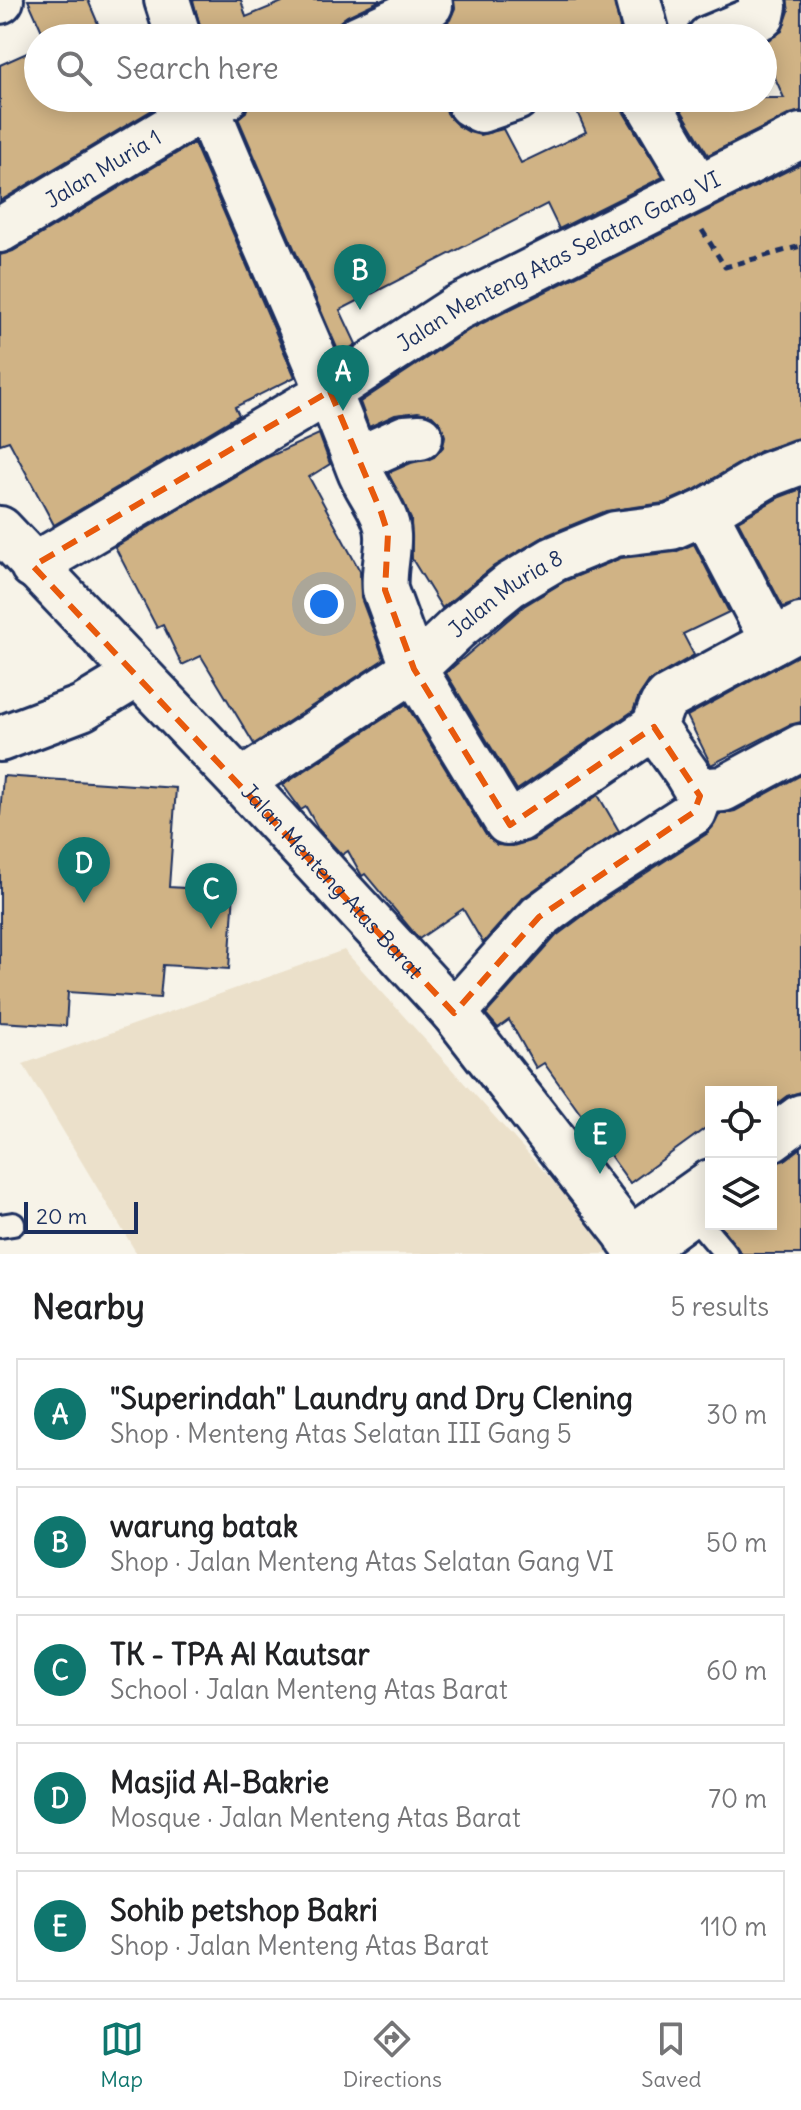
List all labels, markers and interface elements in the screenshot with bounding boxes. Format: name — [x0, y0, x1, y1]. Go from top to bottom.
search box — [24, 24, 777, 112]
icon: search — [52, 46, 96, 90]
text: Search here — [116, 49, 279, 87]
street label: Jalan Muria 1 — [40, 123, 166, 214]
street label: Jalan Menteng Atas Selatan Gang VI — [391, 165, 725, 358]
pin: B — [334, 244, 386, 310]
pin: A — [317, 345, 369, 411]
street label: Jalan Muria 8 — [442, 543, 566, 643]
your location — [304, 584, 344, 624]
street label: Jalan Menteng Atas Barat — [235, 778, 429, 984]
pin: D — [58, 837, 110, 903]
pin: C — [185, 863, 237, 929]
map controls — [705, 1086, 777, 1230]
button: locate — [705, 1086, 777, 1158]
pin: E — [574, 1108, 626, 1174]
button: layers — [705, 1158, 777, 1230]
scale bar — [24, 1198, 138, 1234]
text: 20 m — [36, 1202, 87, 1230]
text: Nearby — [32, 1285, 145, 1328]
text: 5 results — [671, 1290, 769, 1323]
text: "Superindah" Laundry and Dry Clening — [110, 1379, 633, 1417]
text: A — [52, 1398, 68, 1431]
text: 30 m — [706, 1398, 767, 1431]
text: Shop · Menteng Atas Selatan III Gang 5 — [110, 1417, 572, 1450]
text: warung batak — [110, 1507, 298, 1545]
text: B — [51, 1526, 69, 1559]
text: 50 m — [706, 1526, 767, 1559]
text: Shop · Jalan Menteng Atas Selatan Gang VI — [110, 1545, 614, 1578]
text: TK - TPA Al Kautsar — [110, 1635, 370, 1673]
text: C — [51, 1654, 69, 1687]
text: 60 m — [706, 1654, 767, 1687]
text: School · Jalan Menteng Atas Barat — [110, 1673, 508, 1706]
text: Masjid Al-Bakrie — [110, 1763, 329, 1801]
text: D — [51, 1782, 69, 1815]
text: 70 m — [708, 1782, 767, 1815]
text: Mosque · Jalan Menteng Atas Barat — [110, 1801, 521, 1834]
text: Sohib petshop Bakri — [110, 1891, 378, 1929]
text: E — [52, 1910, 68, 1943]
text: 110 m — [700, 1910, 767, 1943]
text: Shop · Jalan Menteng Atas Barat — [110, 1929, 489, 1962]
tab: Map — [100, 2017, 144, 2093]
tab: Directions — [343, 2017, 442, 2093]
tab: Saved — [641, 2017, 701, 2093]

